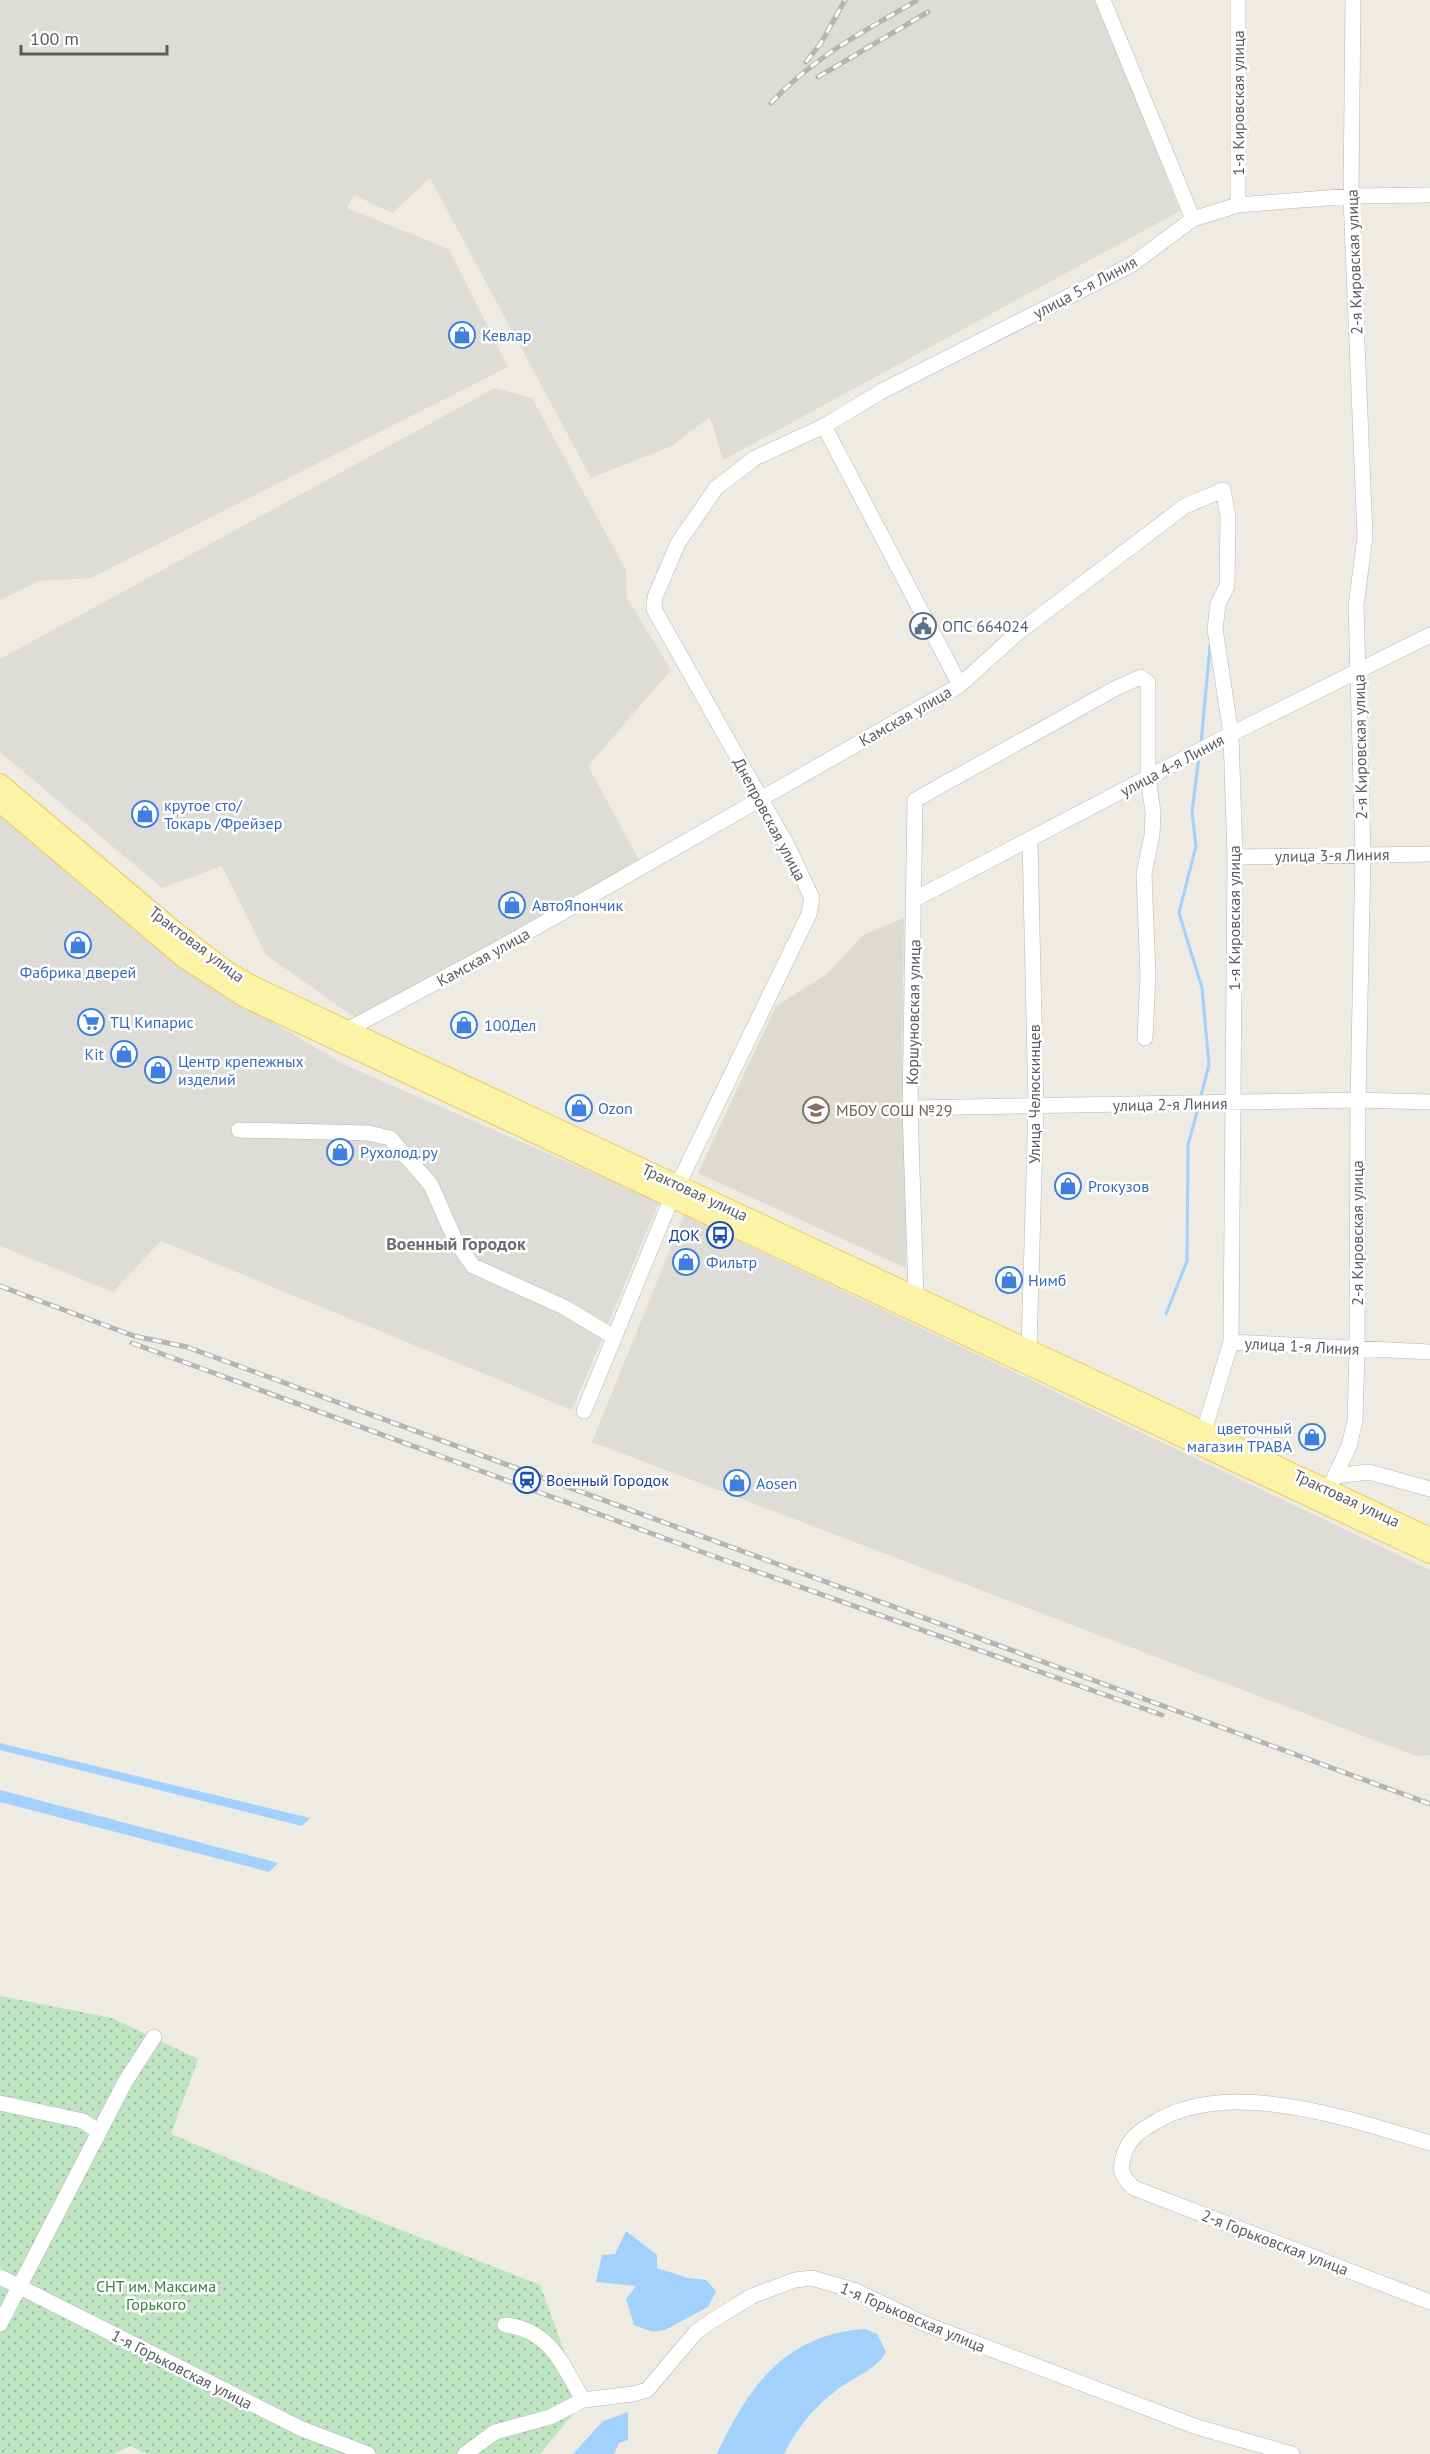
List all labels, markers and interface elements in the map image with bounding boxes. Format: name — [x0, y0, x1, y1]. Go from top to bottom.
scale bar — [21, 18, 166, 56]
text: 100 m — [30, 27, 79, 50]
street label: 1-я Кировская улица — [1228, 30, 1248, 176]
street label: 2-я Кировская улица — [1341, 189, 1367, 335]
street label: улица 5-я Линия — [1030, 251, 1140, 323]
shop icon: Кевлар — [447, 320, 477, 350]
place label: Кевлар — [482, 325, 531, 345]
public building icon: ОПС 664024 — [908, 611, 938, 641]
place label: ОПС 664024 — [942, 616, 1029, 636]
street label: 2-я Кировская улица — [1349, 674, 1371, 820]
street label: Камская улица — [855, 681, 955, 751]
street label: улица 4-я Линия — [1117, 729, 1227, 801]
street label: Днепровская улица — [729, 754, 811, 884]
place label: крутое сто/ Токарь /Фрейзер — [164, 795, 282, 833]
shop icon: крутое сто/ Токарь /Фрейзер — [130, 799, 160, 829]
street label: улица 3-я Линия — [1274, 844, 1390, 866]
street label: 1-я Кировская улица — [1224, 845, 1244, 991]
shop icon: АвтоЯпончик — [497, 890, 527, 920]
place label: АвтоЯпончик — [532, 895, 623, 915]
street label: Трактовая улица — [145, 902, 249, 986]
street label: Камская улица — [433, 923, 533, 991]
shop icon: Фабрика дверей — [63, 930, 93, 960]
street label: Коршуновская улица — [902, 939, 924, 1085]
place label: Фабрика дверей — [20, 962, 136, 982]
supermarket icon: ТЦ Кипарис — [76, 1007, 106, 1037]
shop icon: 100Дел — [449, 1010, 479, 1040]
place label: ТЦ Кипарис — [110, 1012, 194, 1032]
place label: 100Дел — [484, 1015, 536, 1035]
street label: Улица Челюскинцев — [1024, 1024, 1044, 1164]
shop icon: Kit — [109, 1039, 139, 1069]
place label: Kit — [85, 1044, 105, 1064]
place label: Центр крепежных изделий — [178, 1051, 304, 1089]
shop icon: Центр крепежных изделий — [143, 1055, 173, 1085]
shop icon: Ozon — [564, 1093, 594, 1123]
street label: улица 2-я Линия — [1112, 1093, 1228, 1115]
school or university icon: МБОУ СОШ №29 — [801, 1095, 831, 1125]
place label: Ozon — [598, 1098, 633, 1118]
place label: МБОУ СОШ №29 — [836, 1100, 952, 1120]
shop icon: Рухолод.ру — [325, 1137, 355, 1167]
place label: Рухолод.ру — [360, 1142, 438, 1162]
street label: Трактовая улица — [639, 1159, 751, 1225]
street label: 2-я Кировская улица — [1347, 1160, 1367, 1306]
shop icon: Proкузов — [1053, 1171, 1083, 1201]
place label: Proкузов — [1088, 1176, 1149, 1196]
bus stop icon: ДОК — [705, 1220, 735, 1250]
place label: ДОК — [669, 1225, 700, 1245]
district label: Военный Городок — [386, 1232, 526, 1255]
shop icon: Фильтр — [671, 1247, 701, 1277]
place label: Фильтр — [706, 1252, 757, 1272]
shop icon: Нимб — [994, 1265, 1024, 1295]
place label: Нимб — [1028, 1270, 1066, 1290]
street label: улица 1-я Линия — [1244, 1333, 1360, 1359]
place label: цветочный магазин ТРАВА — [1187, 1418, 1293, 1456]
shop icon: цветочный магазин ТРАВА — [1297, 1422, 1327, 1452]
station icon: Военный Городок — [512, 1465, 542, 1495]
street label: Трактовая улица — [1291, 1465, 1403, 1531]
shop icon: Aosen — [722, 1468, 752, 1498]
place label: Военный Городок — [546, 1470, 669, 1490]
place label: Aosen — [756, 1473, 797, 1493]
street label: 2-я Горьковская улица — [1199, 2205, 1351, 2279]
park label: СНТ им. Максима Горького — [96, 2276, 216, 2314]
street label: 1-я Горьковская улица — [837, 2277, 989, 2357]
street label: 1-я Горьковская улица — [108, 2325, 256, 2413]

